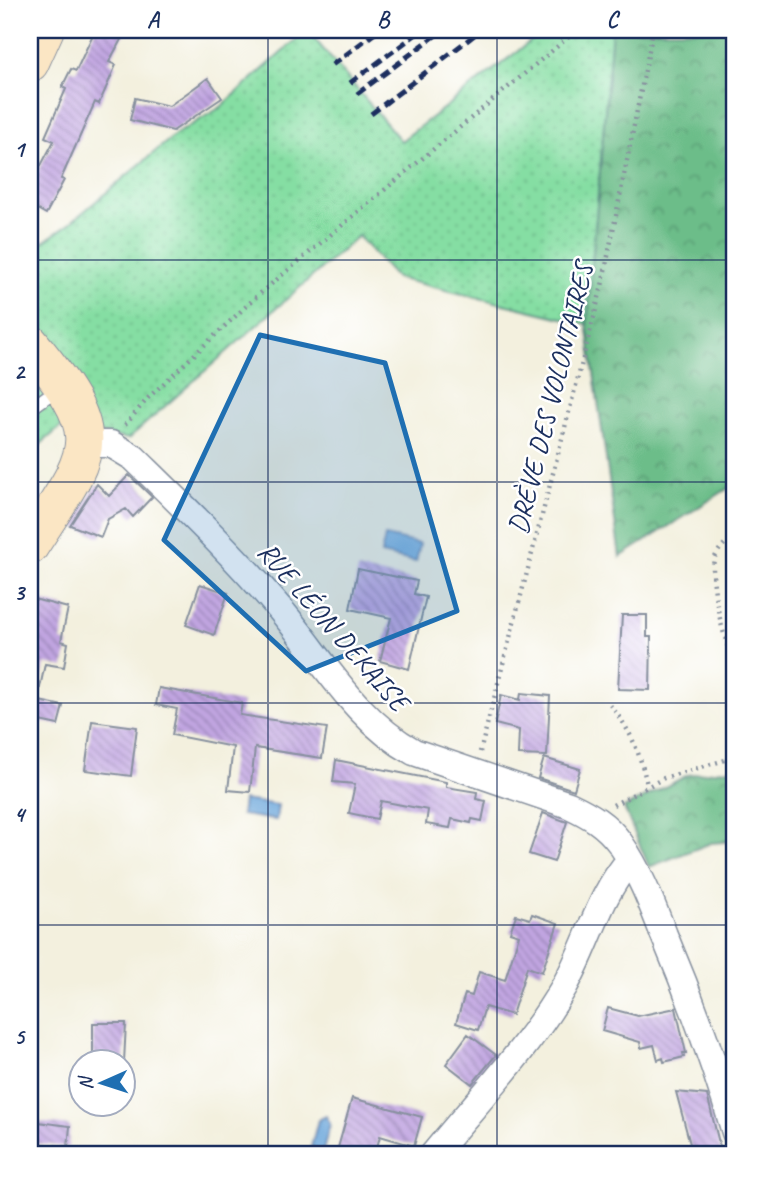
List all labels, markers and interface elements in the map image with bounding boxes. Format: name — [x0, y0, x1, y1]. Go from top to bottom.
text: A — [147, 5, 161, 34]
text: B — [377, 5, 391, 34]
text: C — [607, 5, 621, 34]
text: 1 — [14, 135, 27, 164]
street label: DRÈVE DES VOLONTAIRES — [500, 255, 602, 537]
text: 2 — [14, 357, 27, 386]
street label: RUE LÉON DEKAISE — [251, 534, 419, 721]
text: 3 — [14, 578, 27, 607]
text: 4 — [14, 800, 27, 829]
text: 5 — [14, 1022, 26, 1051]
north arrow — [66, 1048, 136, 1118]
text: N — [74, 1074, 98, 1090]

